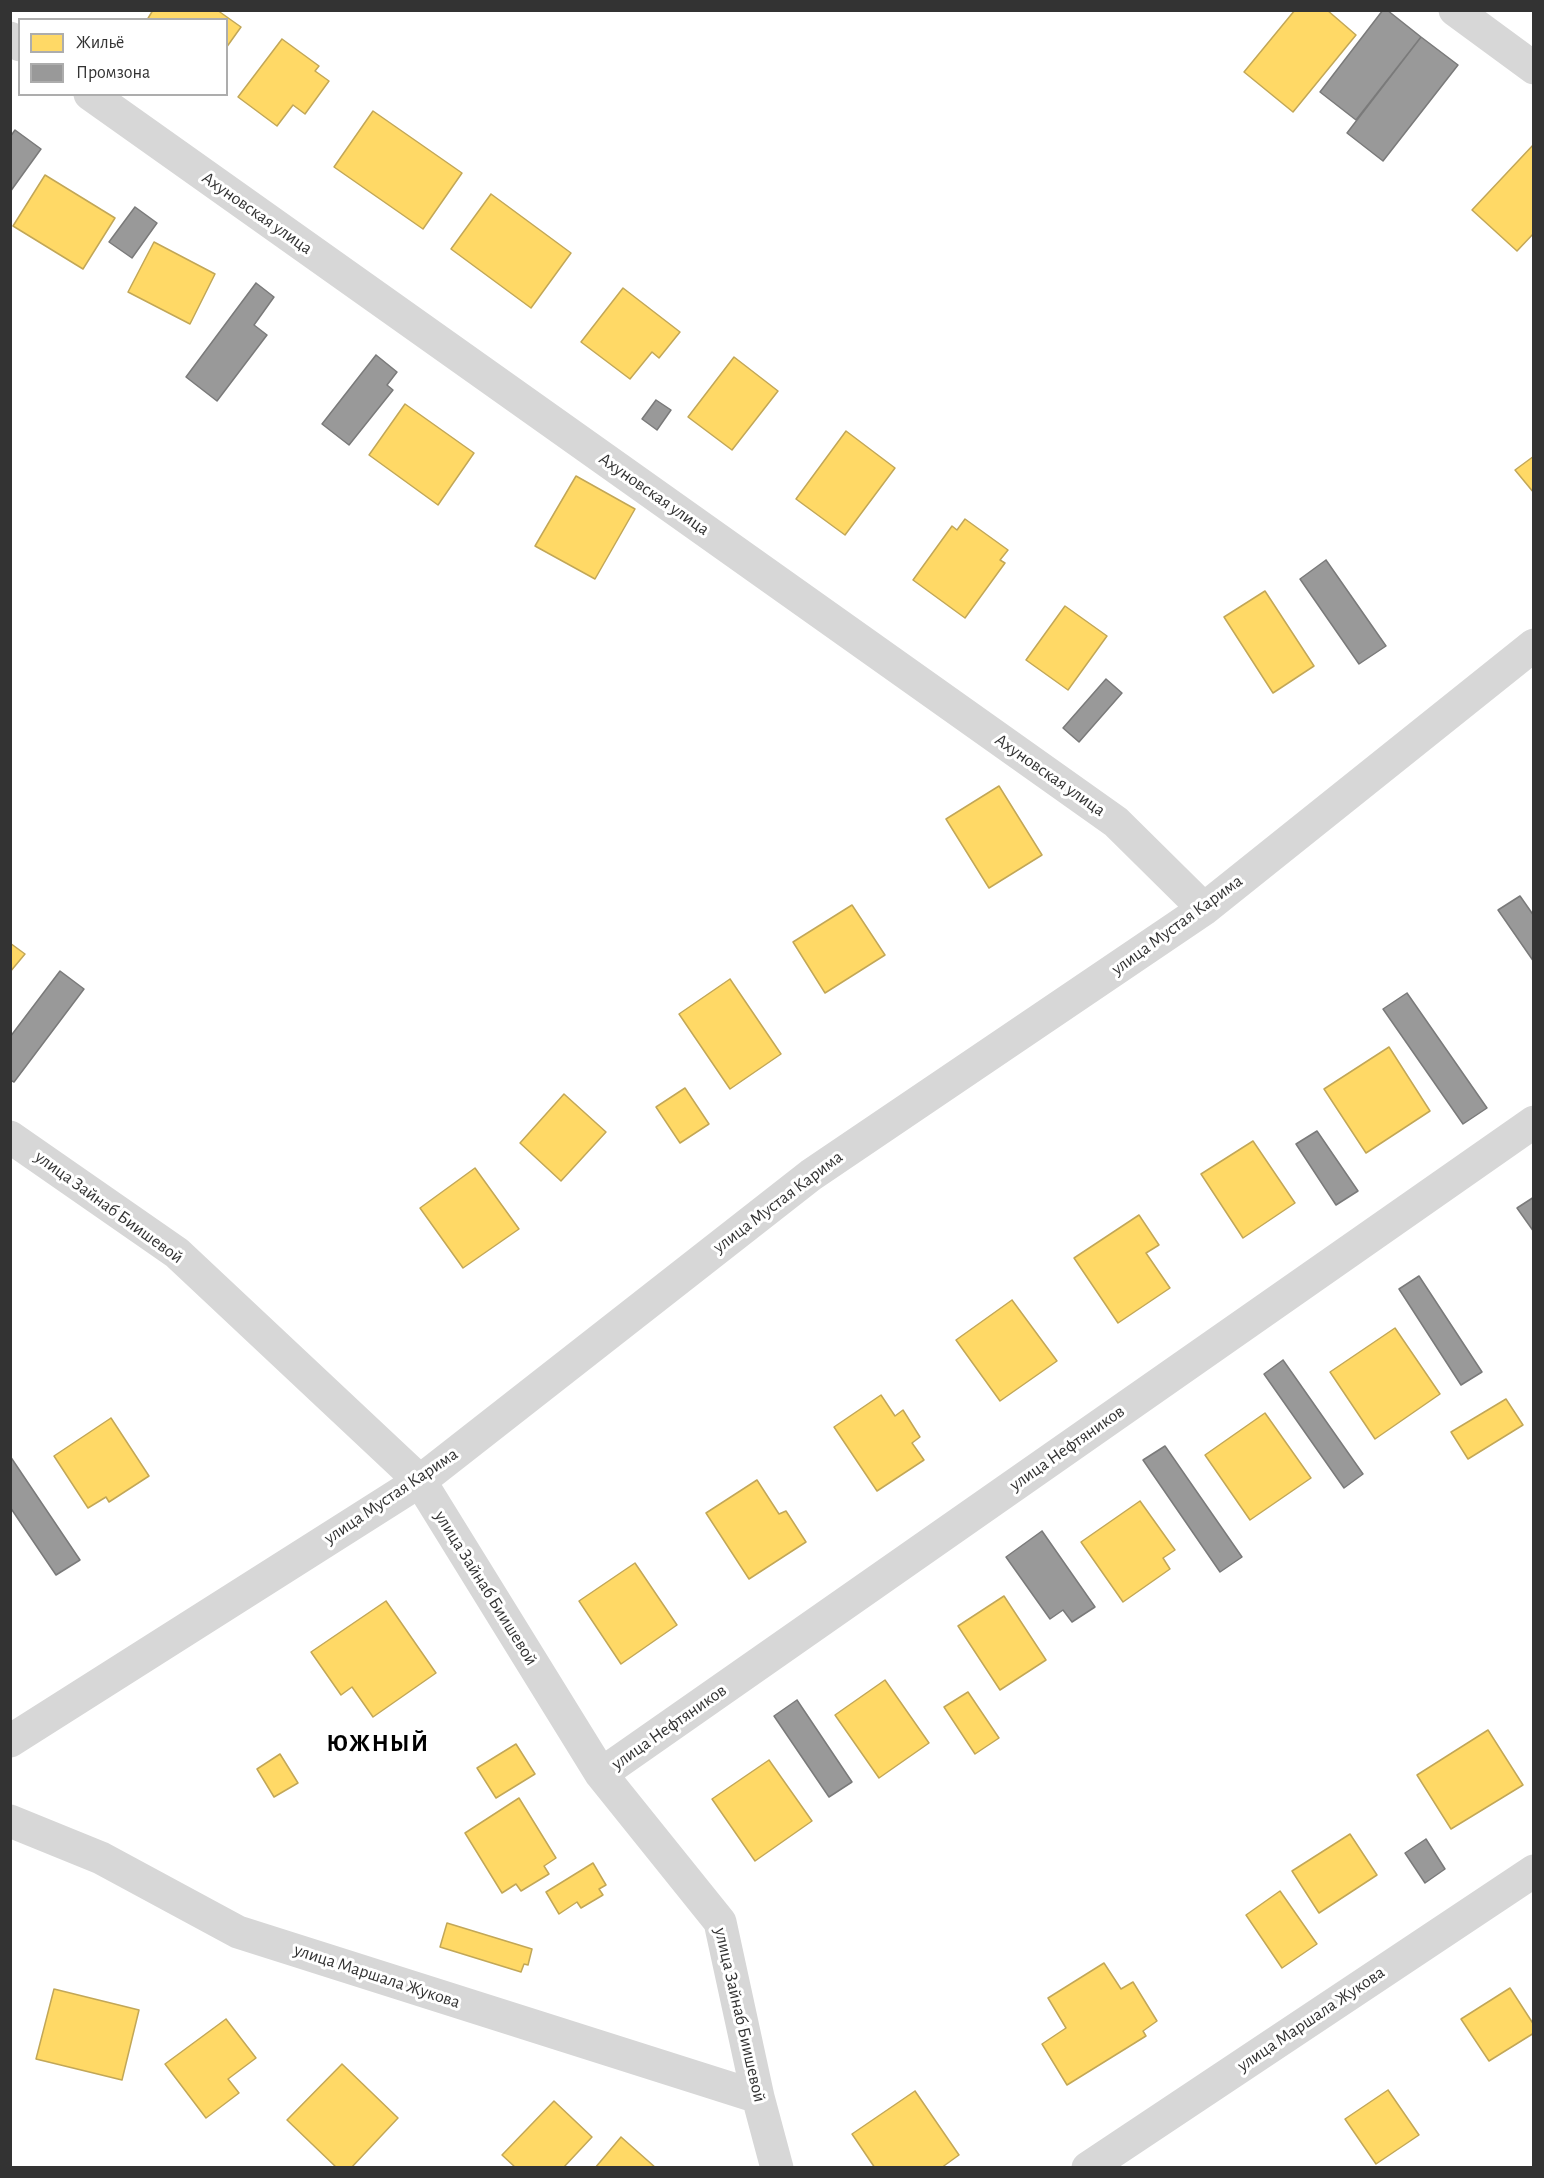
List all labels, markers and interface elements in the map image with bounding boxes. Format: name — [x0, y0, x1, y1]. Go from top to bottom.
legend — [18, 18, 228, 96]
text: Жильё — [76, 34, 124, 52]
text: Промзона — [76, 64, 150, 82]
street label: Ахуновская улица — [198, 167, 316, 259]
street label: Ахуновская улица — [595, 448, 713, 540]
street label: Ахуновская улица — [991, 729, 1109, 821]
street label: улица Мустая Карима — [1107, 870, 1247, 980]
street label: улица Зайнаб Биишевой — [31, 1146, 187, 1268]
street label: улица Мустая Карима — [709, 1146, 847, 1258]
street label: улица Нефтяников — [1005, 1400, 1129, 1496]
street label: улица Мустая Карима — [320, 1443, 462, 1549]
street label: улица Зайнаб Биишевой — [430, 1507, 542, 1669]
street label: улица Нефтяников — [607, 1679, 731, 1775]
district label: ЮЖНЫЙ — [326, 1730, 430, 1758]
street label: улица Зайнаб Биишевой — [709, 1926, 771, 2104]
street label: улица Маршала Жукова — [291, 1939, 463, 2013]
street label: улица Маршала Жукова — [1233, 1962, 1389, 2076]

